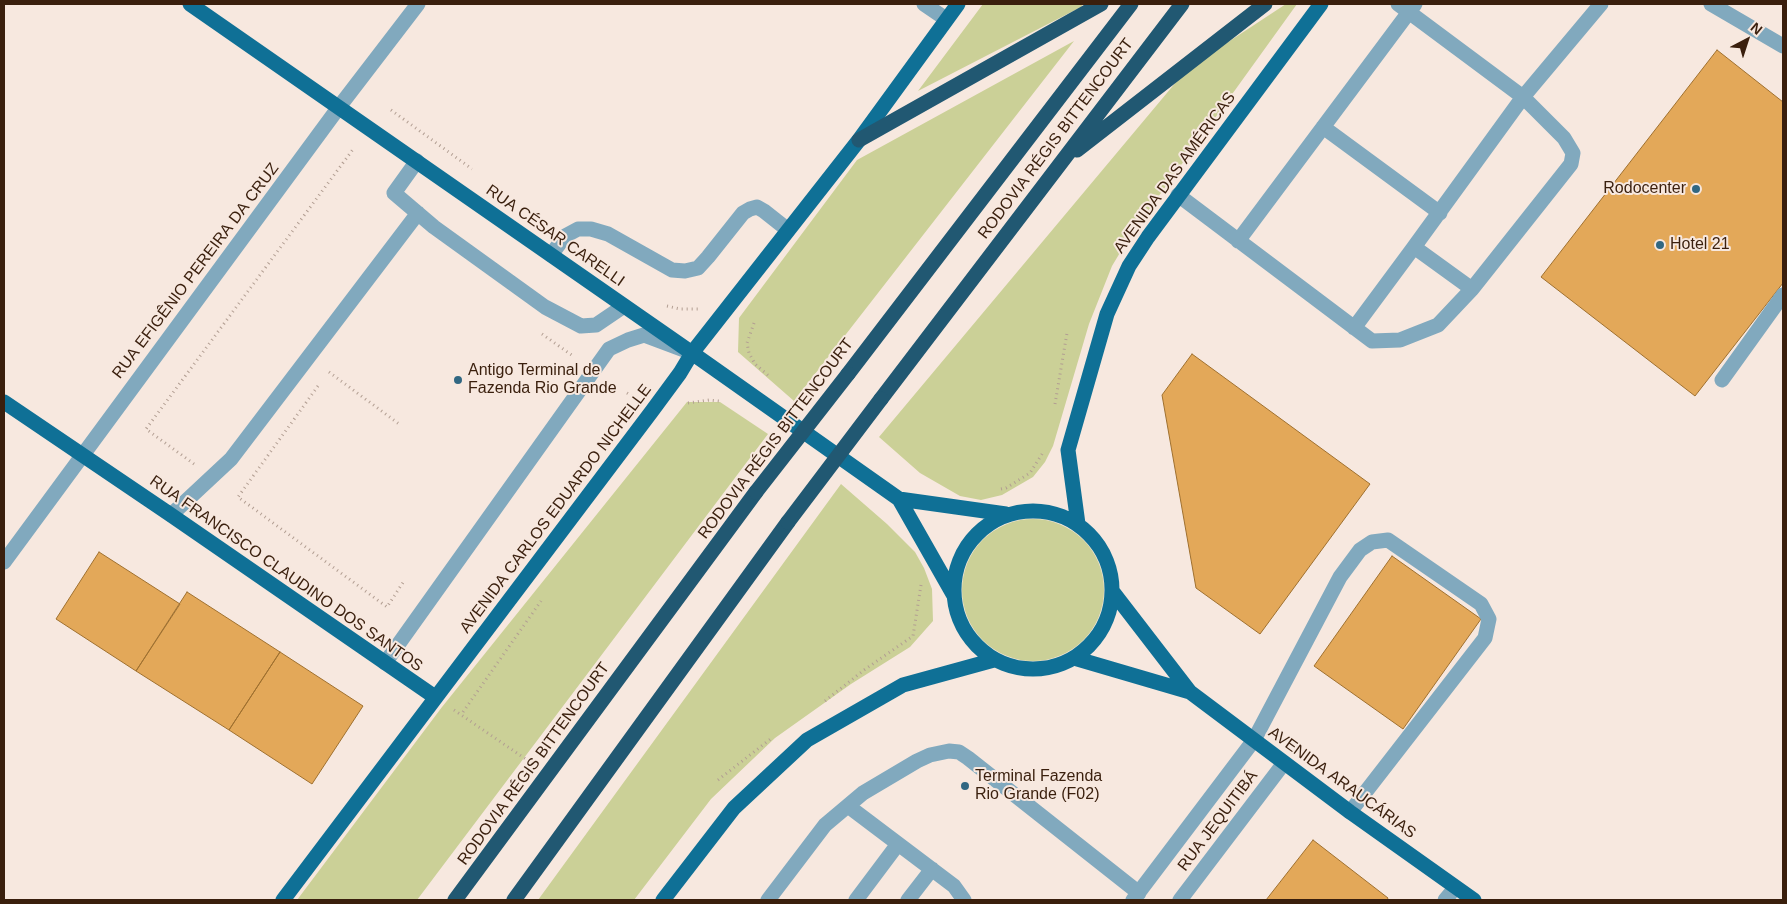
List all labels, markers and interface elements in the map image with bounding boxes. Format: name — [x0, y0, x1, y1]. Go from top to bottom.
north arrow — [1722, 15, 1772, 65]
text: N — [1748, 19, 1766, 38]
street label: RODOVIA RÉGIS BITTENCOURT — [974, 35, 1138, 243]
street label: AVENIDA DAS AMÉRICAS — [1110, 89, 1240, 257]
street label: RUA EFIGÊNIO PEREIRA DA CRUZ — [109, 159, 283, 383]
place label: Rodocenter — [1603, 179, 1686, 199]
street label: RUA CÉSAR CARELLI — [482, 181, 628, 291]
marker: Rodocenter — [1690, 183, 1702, 195]
place label: Hotel 21 — [1670, 235, 1730, 255]
marker: Hotel 21 — [1654, 239, 1666, 251]
street label: RODOVIA RÉGIS BITTENCOURT — [694, 335, 858, 543]
place label: Antigo Terminal de Fazenda Rio Grande — [468, 361, 617, 399]
marker: Antigo Terminal de Fazenda Rio Grande — [452, 374, 464, 386]
street label: AVENIDA CARLOS EDUARDO NICHELLE — [456, 381, 656, 637]
street label: RUA FRANCISCO CLAUDINO DOS SANTOS — [146, 472, 426, 676]
street label: RODOVIA RÉGIS BITTENCOURT — [454, 659, 614, 869]
street label: AVENIDA ARAUCÁRIAS — [1265, 723, 1419, 843]
place label: Terminal Fazenda Rio Grande (F02) — [975, 767, 1102, 805]
street label: RUA JEQUITIBÁ — [1174, 767, 1262, 875]
marker: Terminal Fazenda Rio Grande (F02) — [959, 780, 971, 792]

